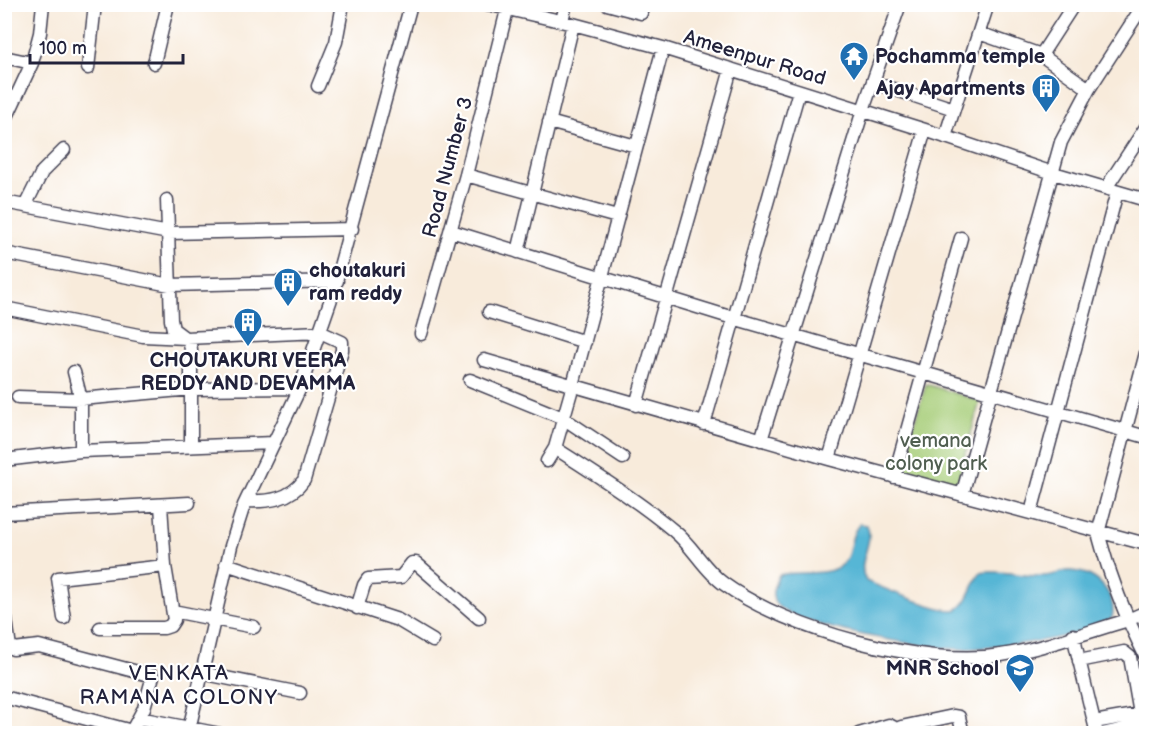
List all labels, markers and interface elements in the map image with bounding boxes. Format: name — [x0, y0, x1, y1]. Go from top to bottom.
street label: Ameenpur Road — [681, 25, 829, 91]
scale bar — [30, 27, 183, 65]
text: 100 m — [39, 38, 87, 59]
temple icon: Pochamma temple — [838, 40, 870, 82]
place label: Pochamma temple — [875, 45, 1045, 69]
building icon: Ajay Apartments — [1030, 72, 1062, 114]
place label: Ajay Apartments — [875, 77, 1025, 101]
street label: Road Number 3 — [418, 94, 478, 240]
place label: choutakuri ram reddy — [309, 259, 406, 306]
building icon: choutakuri ram reddy — [272, 266, 304, 308]
building icon: CHOUTAKURI VEERA REDDY AND DEVAMMA — [232, 306, 264, 348]
place label: CHOUTAKURI VEERA REDDY AND DEVAMMA — [141, 349, 356, 396]
park label: vemana colony park — [885, 429, 987, 476]
school or university icon: MNR School — [1004, 652, 1036, 694]
place label: MNR School — [886, 657, 999, 681]
district label: VENKATA RAMANA COLONY — [80, 661, 279, 710]

